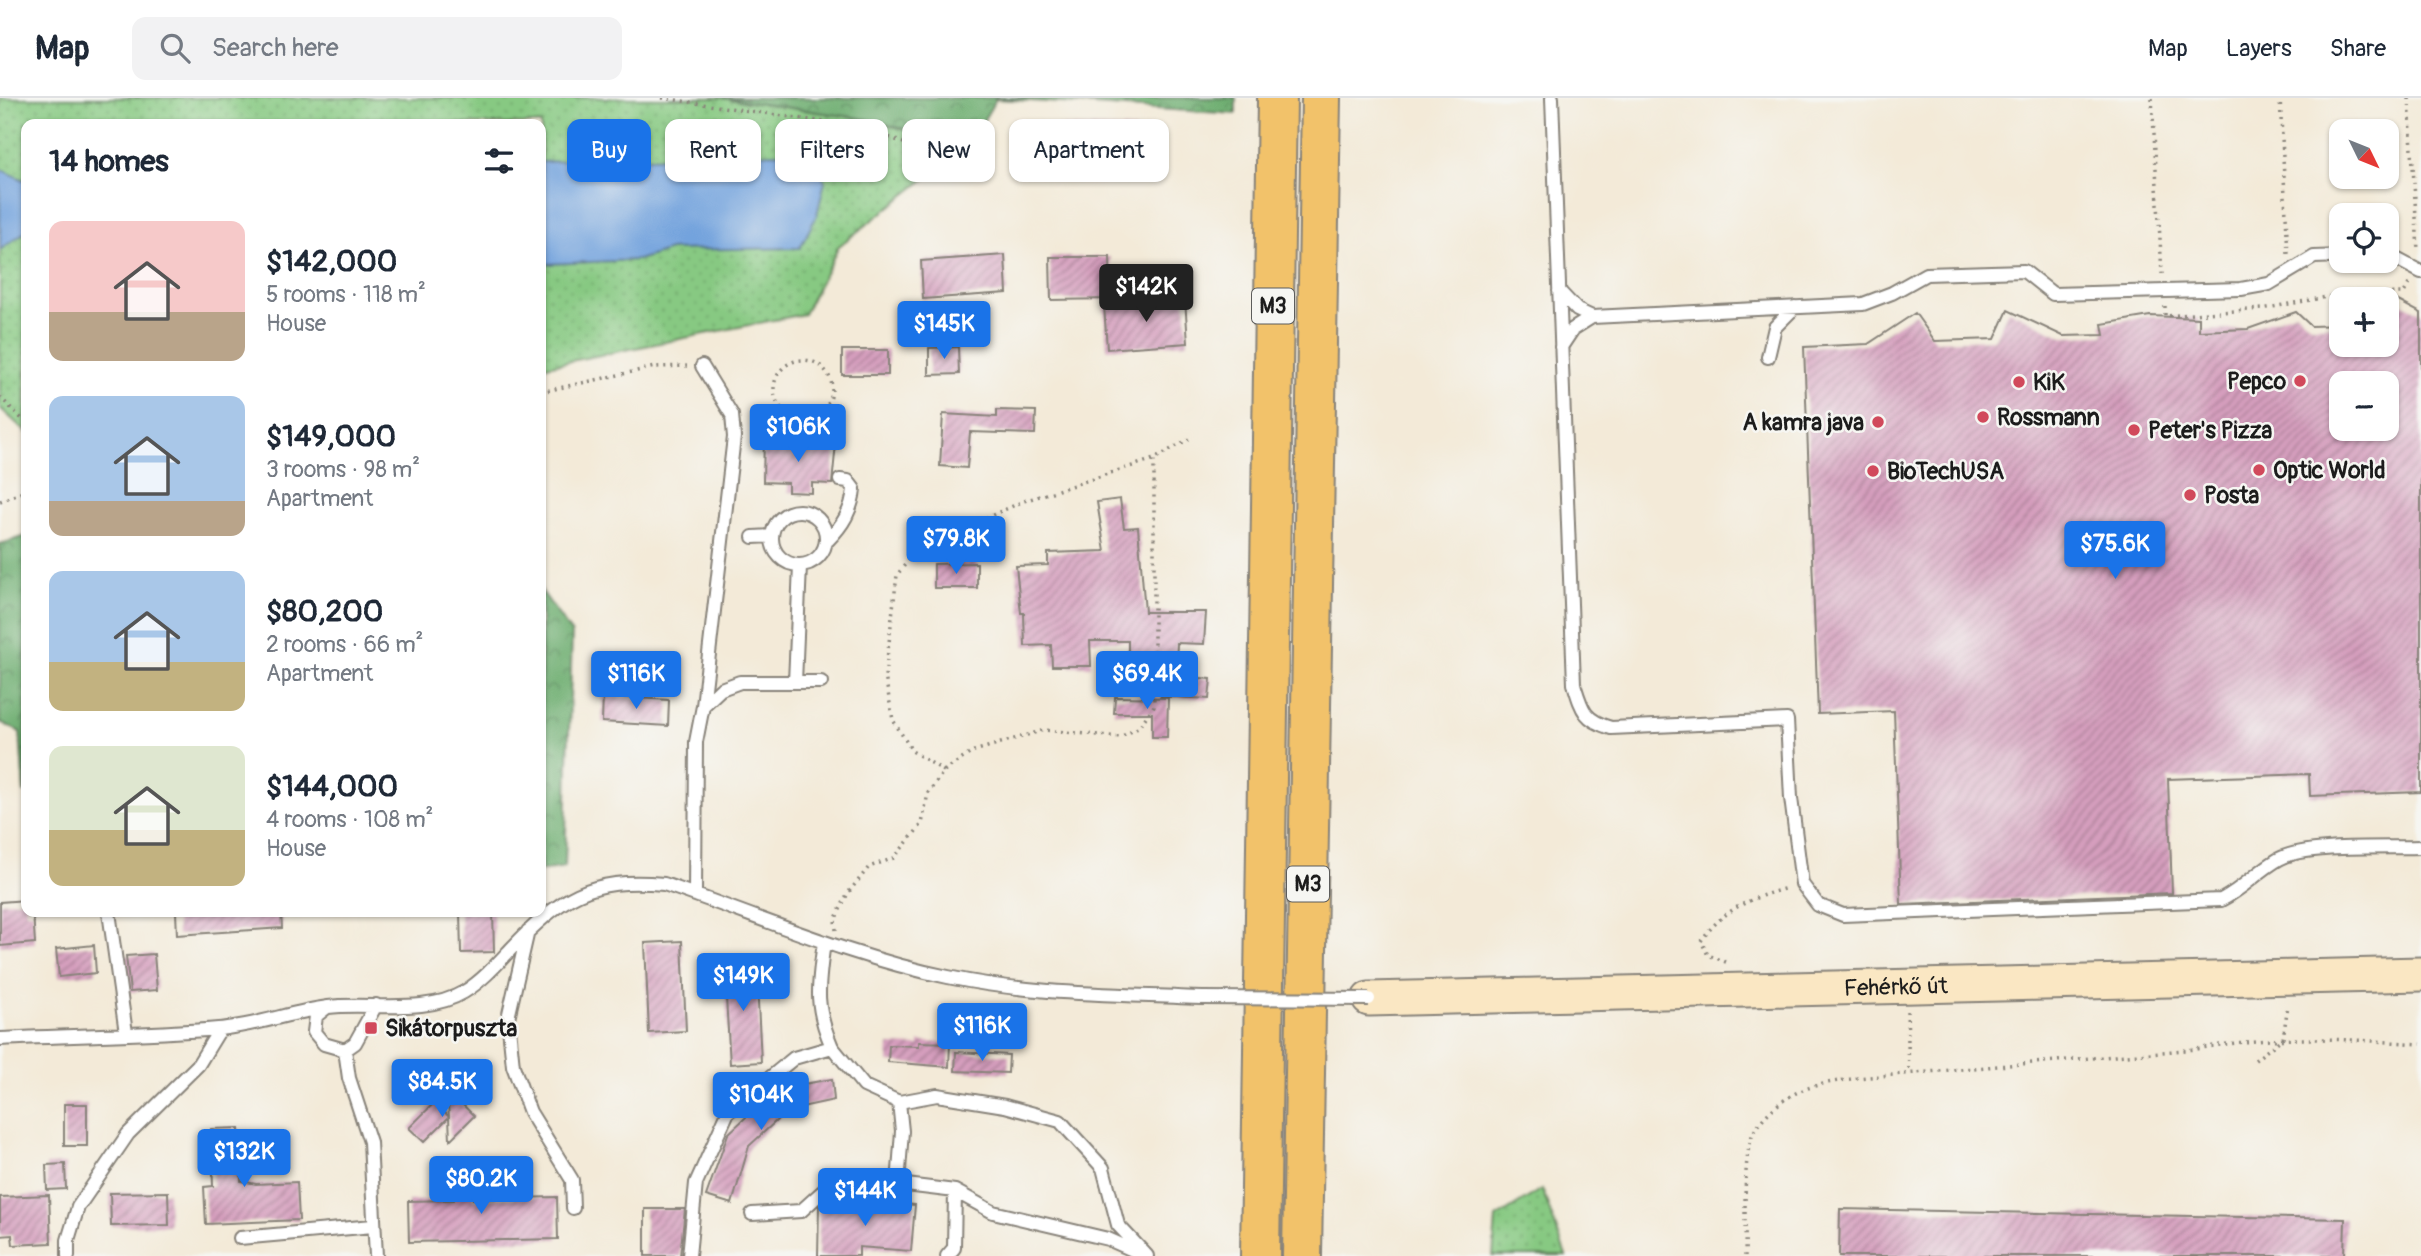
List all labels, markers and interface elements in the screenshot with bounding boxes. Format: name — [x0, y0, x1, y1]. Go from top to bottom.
search box — [132, 17, 622, 80]
text: Map — [35, 28, 90, 69]
icon: search — [156, 29, 194, 67]
text: Search here — [212, 32, 339, 64]
text: Map — [2148, 34, 2188, 63]
text: Layers — [2226, 34, 2292, 63]
text: Share — [2330, 34, 2386, 63]
chip: Buy — [567, 119, 651, 182]
chip: Rent — [665, 119, 761, 182]
chip: Filters — [775, 119, 888, 182]
chip: New — [902, 119, 995, 182]
chip: Apartment — [1009, 119, 1169, 182]
north arrow — [2329, 119, 2399, 189]
map controls — [2329, 119, 2399, 441]
icon: filters — [480, 142, 518, 180]
text: 14 homes — [49, 143, 169, 180]
button: locate — [2329, 203, 2399, 273]
text: $142,000 — [266, 243, 397, 280]
icon: home — [105, 249, 189, 333]
pin: $142K — [1097, 264, 1195, 324]
text: $142K — [1115, 272, 1177, 301]
text: 5 rooms · 118 m² — [266, 280, 426, 309]
button: + — [2329, 287, 2399, 357]
road number: M3 — [1252, 288, 1294, 324]
pin: $145K — [895, 302, 993, 361]
text: House — [266, 309, 326, 338]
text: $145K — [913, 309, 975, 338]
place label: Pepco — [2227, 367, 2287, 396]
place label: KiK — [2033, 368, 2065, 397]
button: − — [2329, 371, 2399, 441]
marker: Pepco — [2292, 373, 2308, 389]
marker: KiK — [2011, 374, 2027, 390]
place label: Rossmann — [1997, 403, 2100, 432]
pin: $106K — [749, 404, 847, 464]
place label: A kamra java — [1742, 408, 1864, 437]
marker: Rossmann — [1975, 409, 1991, 425]
text: $106K — [766, 412, 830, 441]
marker: A kamra java — [1870, 414, 1886, 430]
place label: Peter's Pizza — [2148, 416, 2272, 445]
text: $149,000 — [266, 418, 396, 455]
marker: Peter's Pizza — [2126, 422, 2142, 438]
icon: home — [105, 424, 189, 508]
text: 3 rooms · 98 m² — [266, 455, 420, 484]
place label: Optic World — [2273, 456, 2385, 485]
place label: BioTechUSA — [1887, 457, 2004, 486]
marker: Optic World — [2251, 462, 2267, 478]
marker: BioTechUSA — [1865, 463, 1881, 479]
place label: Posta — [2204, 481, 2260, 510]
text: Apartment — [266, 484, 373, 513]
marker: Posta — [2182, 487, 2198, 503]
pin: $79.8K — [899, 517, 1013, 576]
pin: $75.6K — [2058, 522, 2172, 581]
text: $79.8K — [923, 524, 989, 553]
text: $75.6K — [2080, 529, 2150, 558]
text: $80,200 — [266, 593, 383, 630]
icon: home — [105, 599, 189, 683]
text: 2 rooms · 66 m² — [266, 630, 423, 659]
pin: $116K — [587, 652, 685, 711]
pin: $69.4K — [1090, 652, 1204, 711]
text: Apartment — [266, 659, 373, 688]
text: $116K — [607, 659, 665, 688]
text: $69.4K — [1112, 659, 1182, 688]
text: $144,000 — [266, 768, 398, 805]
icon: home — [105, 774, 189, 858]
text: 4 rooms · 108 m² — [266, 805, 433, 834]
text: House — [266, 834, 326, 863]
road number: M3 — [1287, 866, 1329, 902]
pin: $149K — [694, 954, 792, 1013]
text: $149K — [713, 961, 773, 990]
street label: Fehérkő út — [1843, 971, 1949, 1003]
pin: $116K — [933, 1004, 1031, 1063]
text: $116K — [953, 1011, 1011, 1040]
place label: Sikátorpuszta — [385, 1014, 518, 1043]
marker: Sikátorpuszta — [363, 1020, 379, 1036]
pin: $84.5K — [385, 1060, 499, 1119]
text: $84.5K — [408, 1067, 476, 1096]
pin: $104K — [712, 1072, 810, 1132]
text: $104K — [729, 1080, 793, 1109]
pin: $132K — [195, 1130, 293, 1189]
text: $132K — [213, 1137, 275, 1166]
pin: $80.2K — [424, 1156, 538, 1216]
text: $80.2K — [445, 1164, 517, 1193]
pin: $144K — [816, 1168, 914, 1228]
text: $144K — [834, 1176, 896, 1205]

